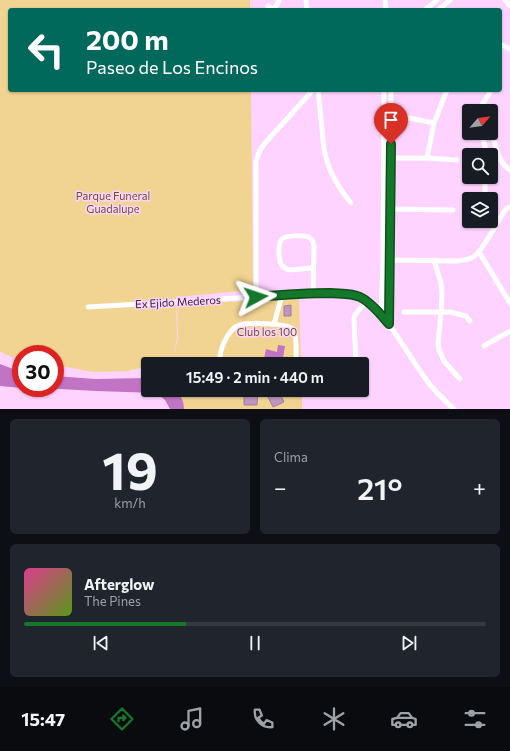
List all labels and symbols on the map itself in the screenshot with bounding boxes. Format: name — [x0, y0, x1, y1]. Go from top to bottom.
pin — [374, 103, 408, 144]
north arrow — [462, 104, 498, 140]
park label: Parque Funeral Guadalupe — [76, 189, 150, 215]
position arrow — [235, 276, 277, 318]
street label: Ex Ejido Mederos — [135, 293, 221, 310]
park label: Club los 100 — [237, 325, 297, 338]
speed limit sign: 30 — [12, 345, 64, 397]

